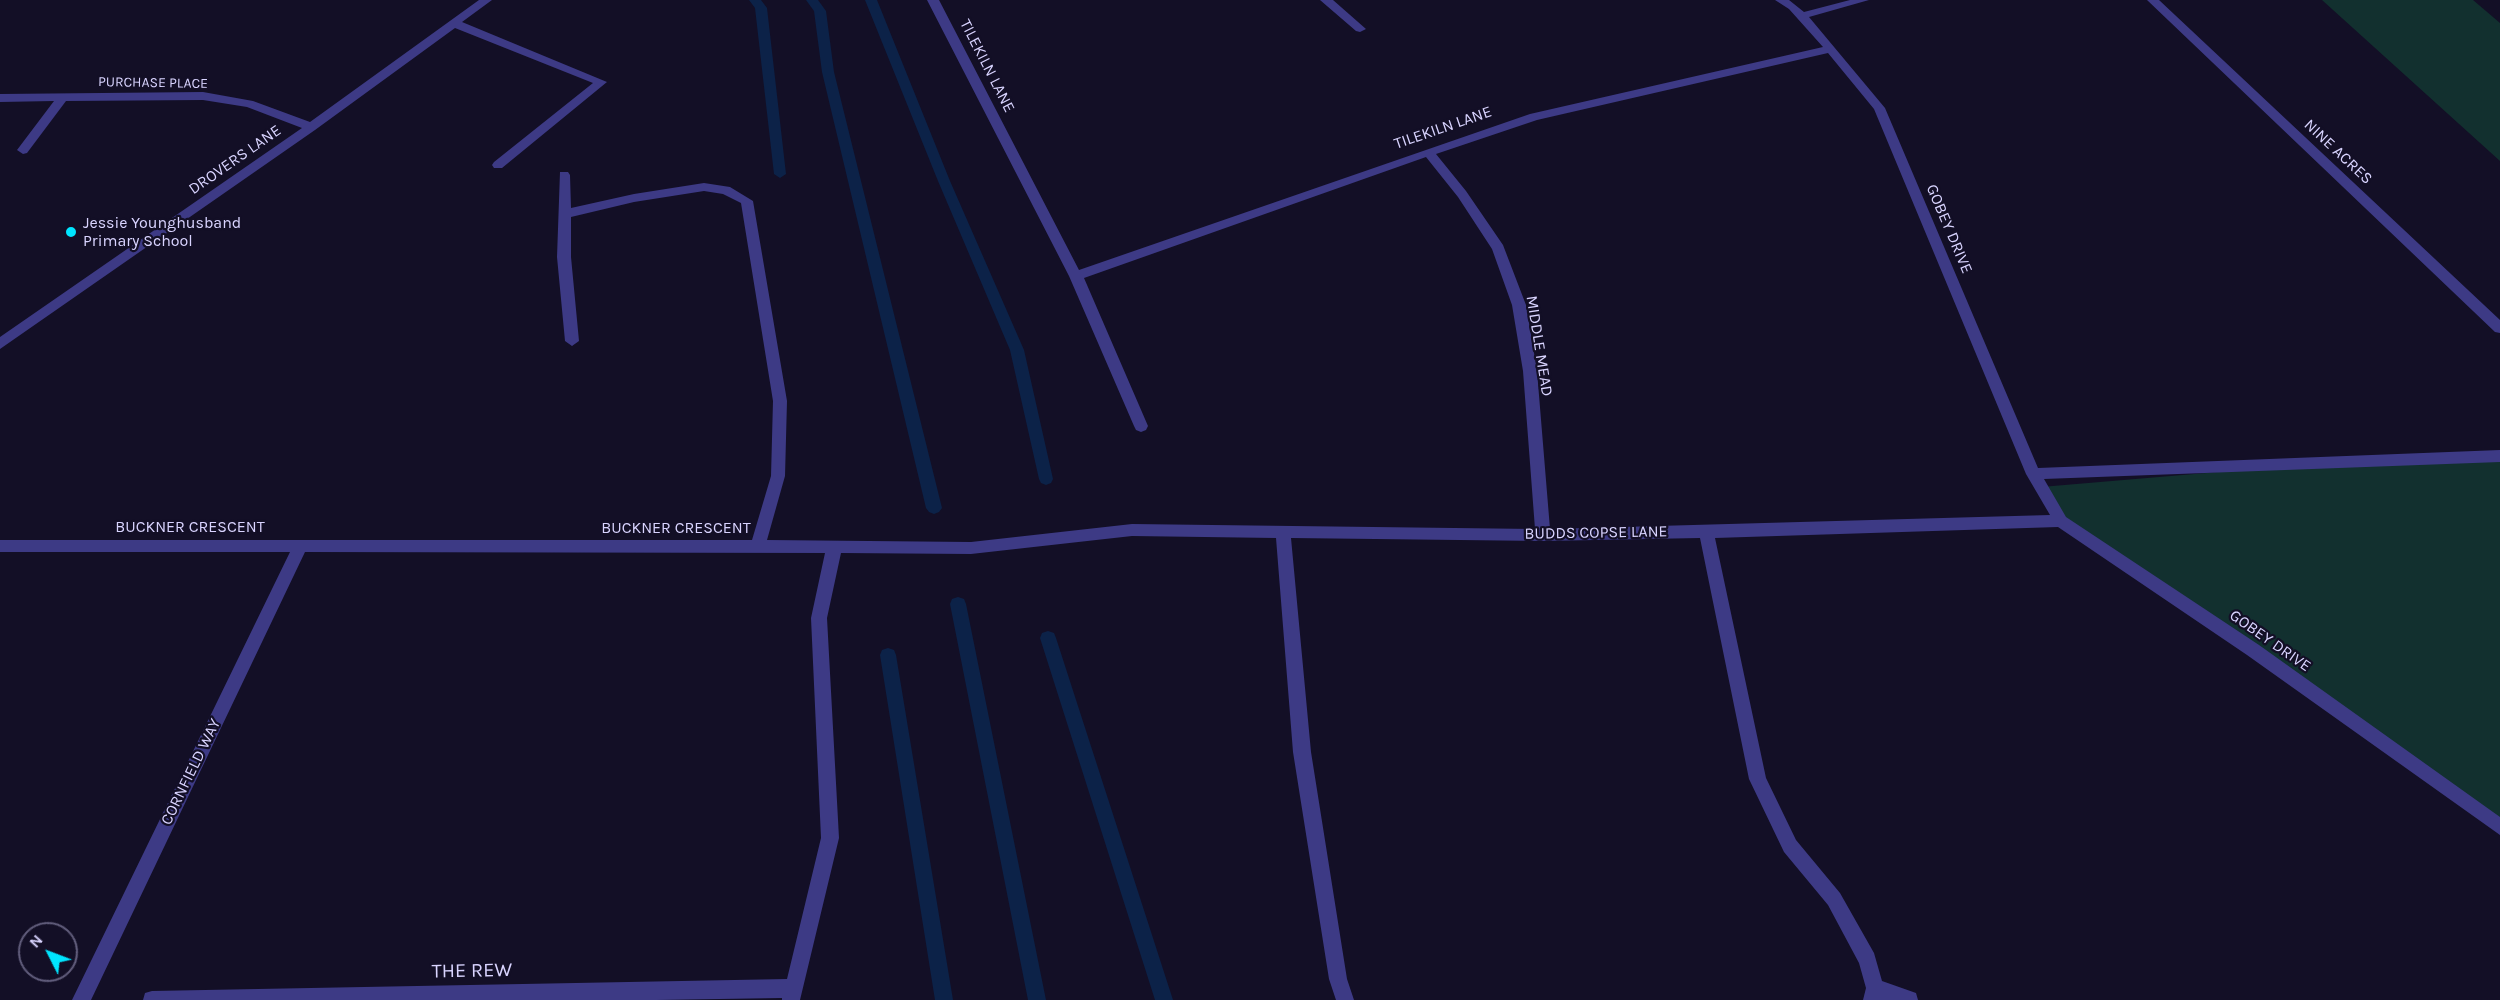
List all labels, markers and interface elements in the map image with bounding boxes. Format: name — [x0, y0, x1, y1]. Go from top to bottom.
street label: TILEKILN LANE — [955, 16, 1019, 116]
street label: PURCHASE PLACE — [98, 74, 208, 92]
street label: TILEKILN LANE — [1392, 102, 1494, 154]
street label: NINE ACRES — [2300, 115, 2376, 189]
street label: DROVERS LANE — [185, 121, 285, 199]
street label: GOBEY DRIVE — [1922, 182, 1976, 276]
place label: Jessie Younghusband Primary School — [83, 213, 241, 251]
marker: Jessie Younghusband Primary School — [64, 225, 78, 239]
street label: MIDDLE MEAD — [1522, 294, 1556, 398]
street label: BUCKNER CRESCENT — [115, 517, 265, 537]
street label: BUCKNER CRESCENT — [601, 518, 751, 538]
street label: BUDDS COPSE LANE — [1524, 522, 1668, 544]
street label: GOBEY DRIVE — [2226, 606, 2314, 676]
street label: CORNFIELD WAY — [157, 716, 225, 828]
north arrow — [18, 922, 78, 982]
text: N — [25, 930, 47, 952]
street label: THE REW — [431, 958, 513, 984]

